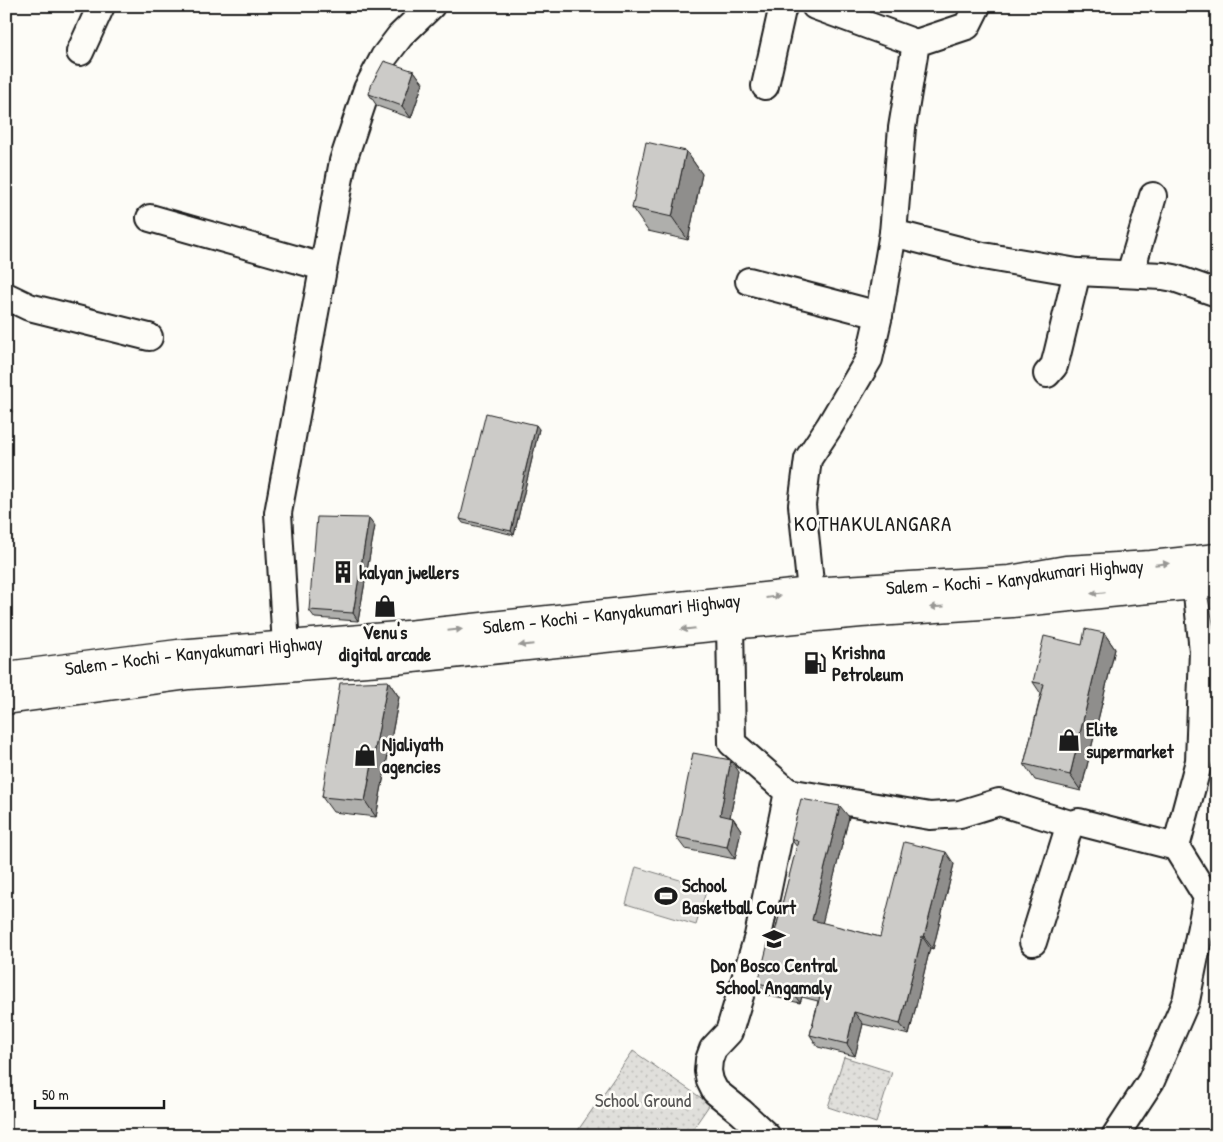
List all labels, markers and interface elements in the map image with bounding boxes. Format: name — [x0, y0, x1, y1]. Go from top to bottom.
district label: KOTHAKULANGARA — [794, 509, 952, 538]
street label: Salem - Kochi - Kanyakumari Highway — [885, 552, 1144, 600]
building icon: kalyan jwellers — [330, 559, 356, 585]
place label: kalyan jwellers — [359, 559, 460, 586]
one-way arrow — [1154, 559, 1170, 567]
street label: Salem - Kochi - Kanyakumari Highway — [481, 587, 742, 640]
one-way arrow — [1090, 590, 1106, 598]
shop icon: Venu's digital arcade — [372, 593, 398, 619]
one-way arrow — [766, 593, 782, 601]
one-way arrow — [928, 604, 944, 612]
place label: Venu's digital arcade — [339, 619, 432, 668]
one-way arrow — [679, 625, 695, 633]
one-way arrow — [447, 626, 463, 634]
street label: Salem - Kochi - Kanyakumari Highway — [63, 629, 324, 681]
place label: Krishna Petroleum — [832, 639, 903, 687]
one-way arrow — [518, 641, 534, 649]
fuel station icon: Krishna Petroleum — [802, 650, 828, 676]
place label: Elite supermarket — [1086, 716, 1175, 765]
shop icon: Elite supermarket — [1056, 727, 1082, 753]
place label: Njaliyath agencies — [382, 731, 443, 780]
shop icon: Njaliyath agencies — [352, 742, 378, 768]
place label: School Basketball Court — [682, 872, 797, 920]
sports icon: School Basketball Court — [653, 883, 679, 909]
school or university icon: Don Bosco Central School Angamaly — [761, 926, 787, 952]
place label: Don Bosco Central School Angamaly — [711, 952, 838, 1001]
scale bar — [35, 1077, 164, 1109]
text: 50 m — [42, 1084, 69, 1105]
park label: School Ground — [595, 1087, 692, 1113]

